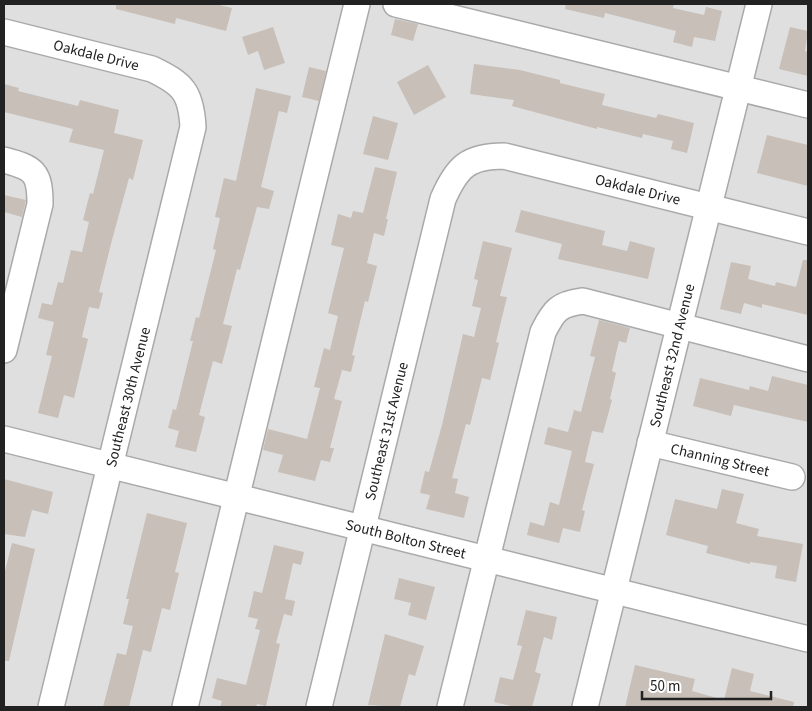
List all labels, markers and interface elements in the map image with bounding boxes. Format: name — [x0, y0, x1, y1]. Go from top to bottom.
street label: Oakdale Drive — [51, 35, 141, 76]
street label: Oakdale Drive — [593, 169, 683, 211]
street label: Southeast 32nd Avenue — [645, 282, 700, 430]
street label: Southeast 30th Avenue — [101, 325, 156, 469]
street label: Southeast 31st Avenue — [360, 360, 414, 503]
street label: Channing Street — [668, 438, 771, 482]
street label: South Bolton Street — [343, 514, 468, 564]
scale bar — [642, 668, 771, 700]
text: 50 m — [650, 676, 680, 697]

